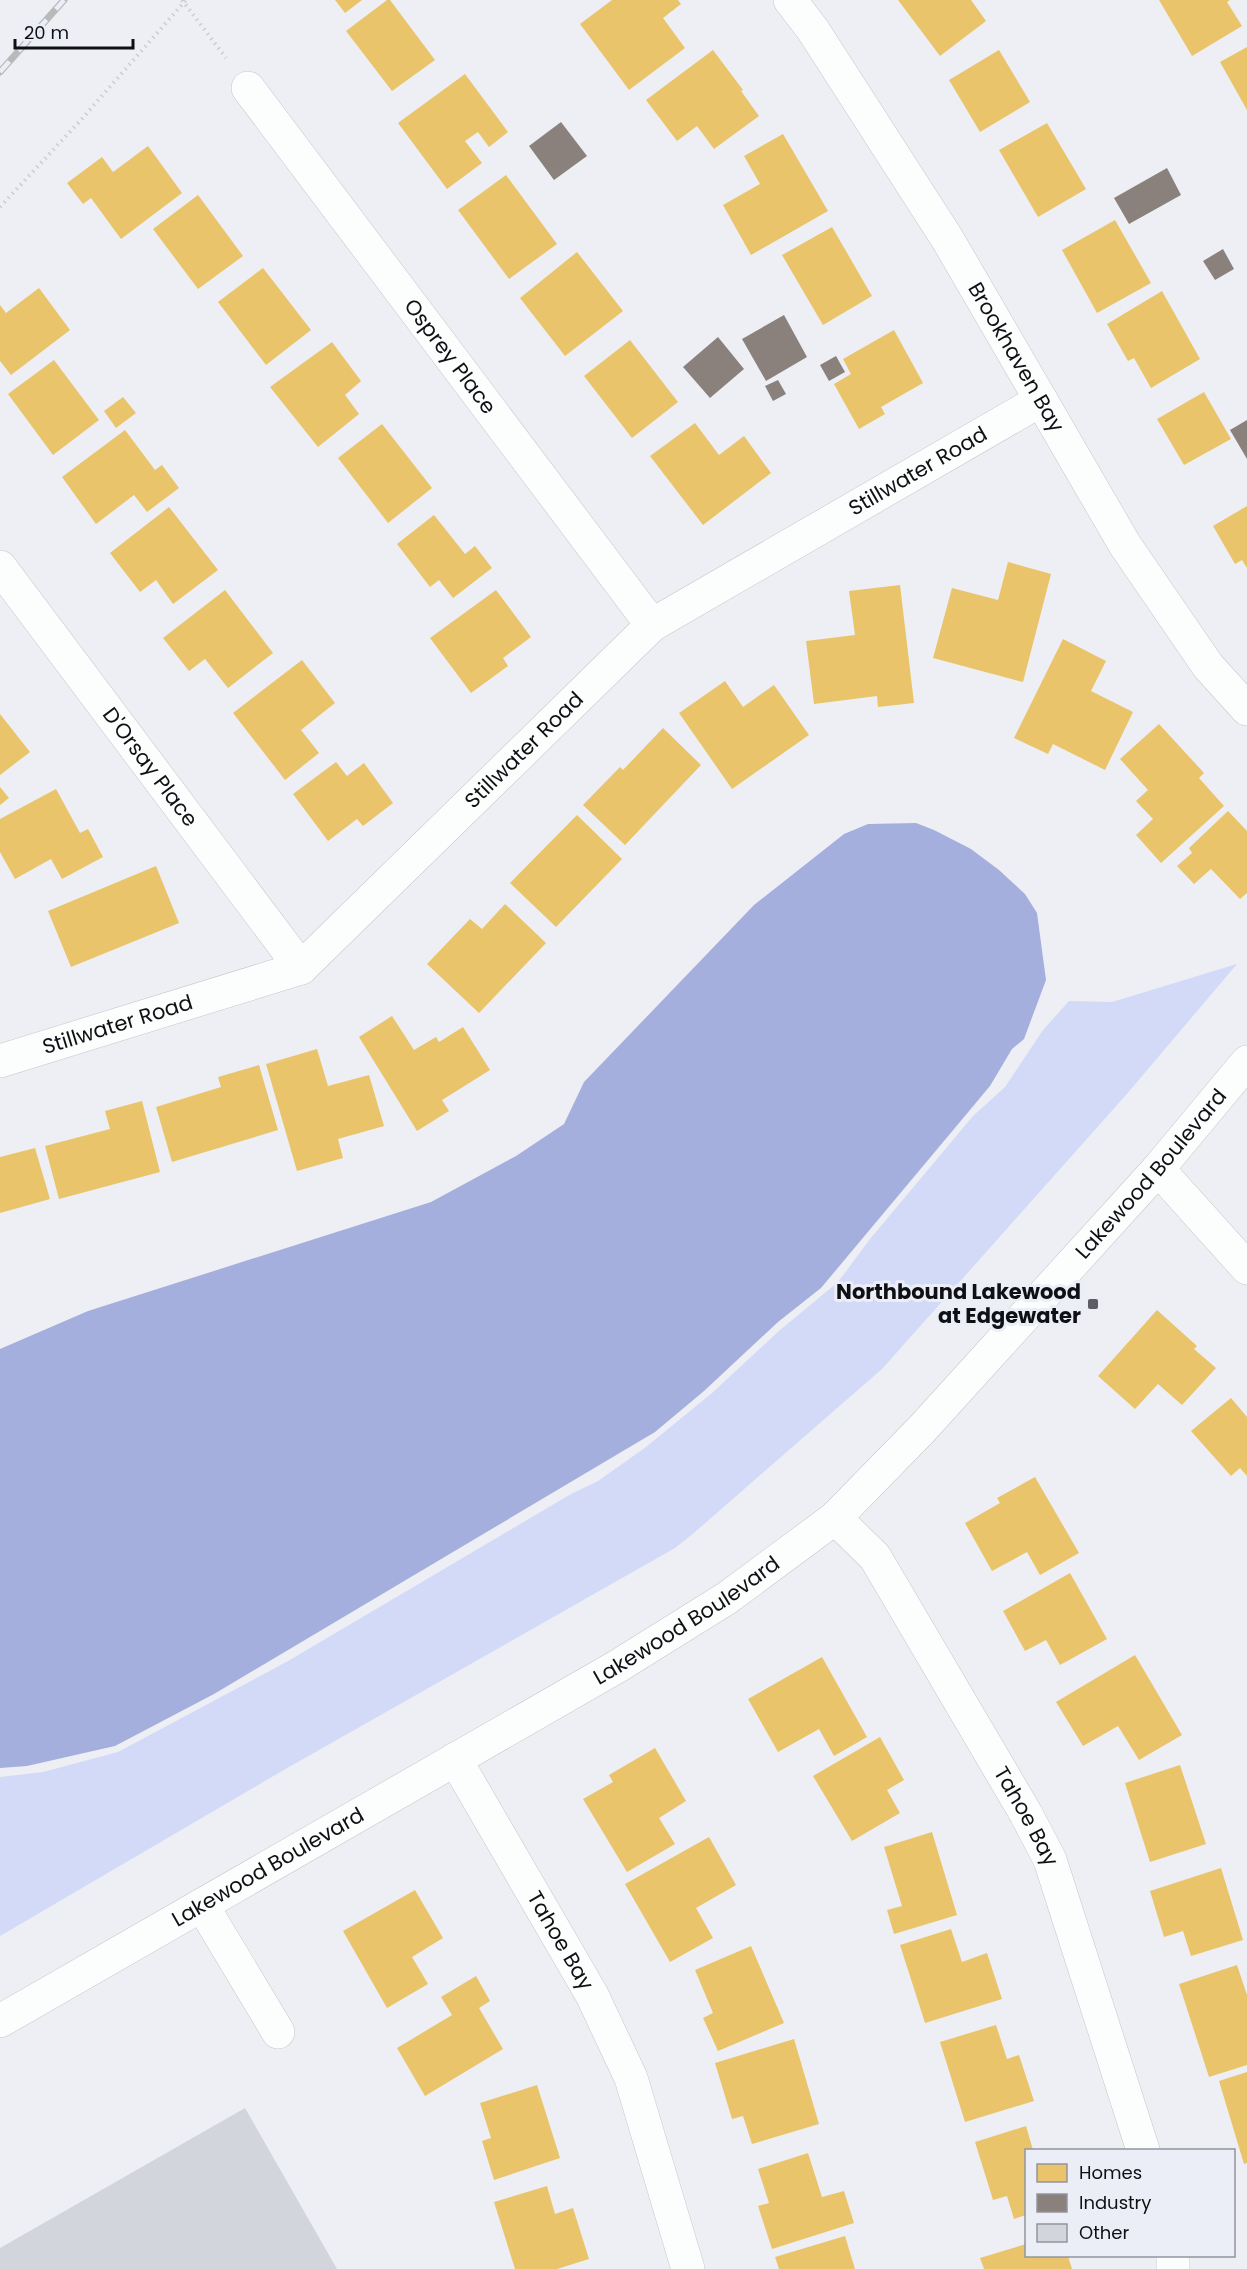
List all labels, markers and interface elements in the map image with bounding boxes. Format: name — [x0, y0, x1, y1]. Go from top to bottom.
scale bar — [15, 12, 134, 50]
text: 20 m — [24, 20, 69, 45]
street label: Brookhaven Bay — [962, 277, 1071, 437]
street label: Osprey Place — [398, 293, 503, 420]
street label: Stillwater Road — [843, 419, 992, 522]
street label: Stillwater Road — [458, 685, 590, 814]
street label: D'Orsay Place — [96, 701, 205, 832]
street label: Stillwater Road — [39, 987, 196, 1061]
street label: Lakewood Boulevard — [1068, 1082, 1233, 1265]
place label: Northbound Lakewood at Edgewater — [836, 1277, 1081, 1330]
marker: Northbound Lakewood at Edgewater — [1086, 1297, 1100, 1311]
street label: Lakewood Boulevard — [588, 1549, 785, 1691]
street label: Tahoe Bay — [987, 1761, 1066, 1871]
street label: Lakewood Boulevard — [166, 1800, 369, 1933]
street label: Tahoe Bay — [521, 1886, 601, 1995]
legend — [1025, 2149, 1235, 2257]
text: Homes — [1079, 2160, 1142, 2185]
text: Industry — [1079, 2190, 1151, 2215]
text: Other — [1079, 2220, 1129, 2245]

